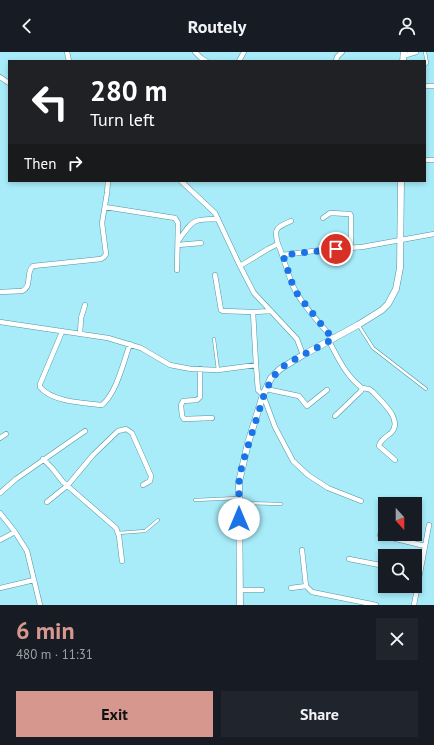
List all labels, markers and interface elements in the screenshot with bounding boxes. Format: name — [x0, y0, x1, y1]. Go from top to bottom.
icon: back — [16, 15, 38, 37]
text: Routely — [188, 15, 246, 38]
icon: person — [396, 15, 418, 37]
text: 280 m — [90, 72, 167, 109]
icon: left — [24, 76, 76, 128]
text: Turn left — [90, 108, 155, 131]
icon: right — [64, 152, 86, 174]
text: Then — [24, 154, 56, 173]
pin — [319, 232, 353, 266]
icon: arrive — [325, 238, 347, 260]
north arrow — [378, 497, 422, 541]
map controls — [378, 497, 422, 593]
position arrow — [218, 498, 260, 540]
button: search — [378, 549, 422, 593]
text: 6 min — [16, 615, 75, 646]
button: close — [376, 618, 418, 660]
text: 480 m · 11:31 — [16, 646, 93, 663]
button: Exit — [16, 691, 213, 737]
button: Share — [221, 691, 418, 737]

